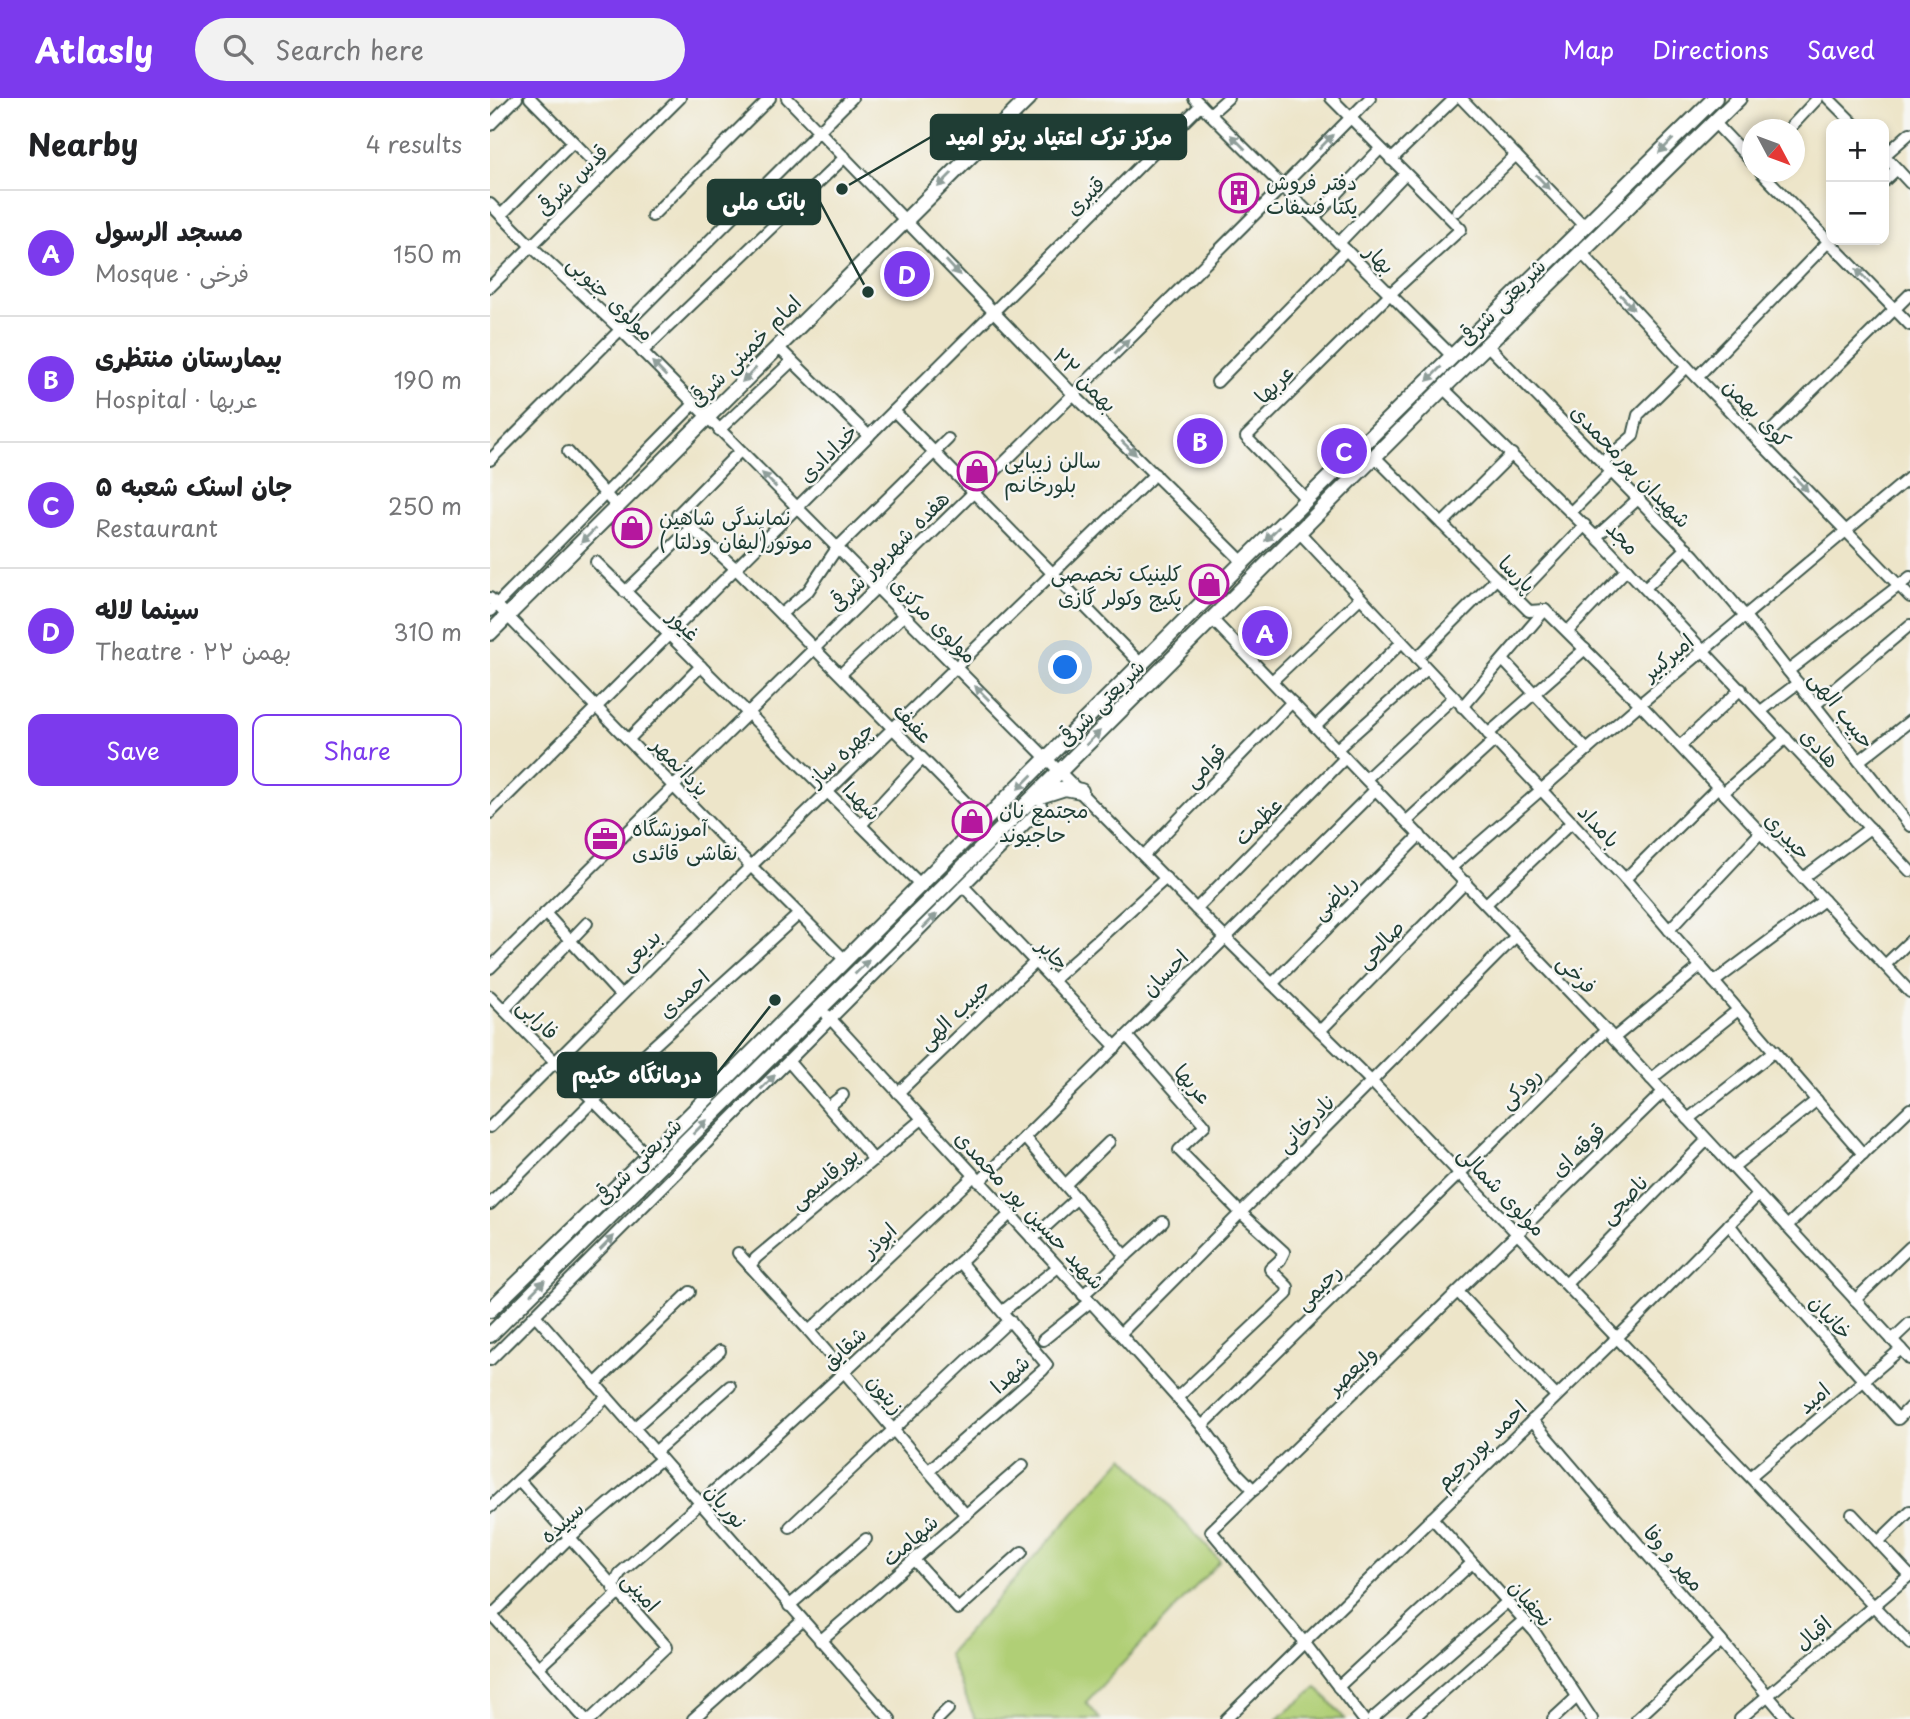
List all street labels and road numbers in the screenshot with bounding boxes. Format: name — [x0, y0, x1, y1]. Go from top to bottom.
street label: قدس شرقی — [527, 135, 615, 223]
street label: قنبری — [1057, 168, 1111, 222]
street label: بهار — [1357, 234, 1404, 281]
street label: مولوی جنوبی — [561, 247, 663, 347]
street label: شریعتی شرقی — [1450, 250, 1552, 352]
street label: امام خمینی شرقی — [680, 286, 809, 415]
street label: ۲۲ بهمن — [1046, 339, 1126, 419]
street label: عربها — [1246, 356, 1300, 410]
street label: کوی بهمن — [1716, 370, 1800, 454]
street label: شهیدان پورمحمدی — [1564, 396, 1700, 534]
street label: خدادادی — [790, 415, 864, 489]
street label: هفده شهریور شرقی — [820, 482, 956, 618]
street label: مجد — [1600, 513, 1648, 561]
street label: پارسا — [1492, 547, 1544, 599]
street label: مولوی مرکزی — [884, 568, 986, 670]
street label: غیور — [660, 599, 709, 648]
street label: امیرکبیر — [1633, 625, 1700, 688]
street label: شریعتی شرقی — [1049, 651, 1151, 753]
street label: حبیب الهی — [1802, 663, 1884, 755]
street label: عفیف — [887, 694, 941, 750]
street label: چهره ساز — [798, 713, 880, 794]
street label: هادی — [1794, 720, 1848, 774]
street label: یزدانمهر — [644, 728, 718, 803]
street label: قوامی — [1175, 736, 1233, 794]
street label: شهدا — [836, 773, 890, 827]
street label: عظمت — [1225, 788, 1289, 852]
street label: بامداد — [1571, 796, 1629, 854]
street label: حیدری — [1758, 804, 1820, 866]
street label: ریاضی — [1303, 866, 1363, 926]
street label: صالحی — [1347, 911, 1411, 975]
street label: بدیعی — [611, 921, 667, 977]
street label: جابر — [1029, 928, 1078, 977]
street label: احسان — [1133, 941, 1195, 1003]
street label: فرخی — [1551, 946, 1605, 1000]
street label: احمدی — [650, 961, 716, 1025]
street label: حبیب الهی — [909, 970, 997, 1056]
street label: فارابی — [511, 990, 567, 1046]
street label: عربها — [1167, 1056, 1221, 1110]
street label: رودکی — [1490, 1059, 1548, 1115]
street label: نادرخانی — [1268, 1085, 1342, 1159]
street label: شریعتی شرقی — [586, 1109, 688, 1211]
street label: قوقه ای — [1542, 1115, 1612, 1183]
street label: شهید حسین پور محمدی — [948, 1122, 1114, 1296]
street label: مولوی شمالی — [1451, 1137, 1555, 1243]
street label: پورقاسمی — [781, 1138, 865, 1216]
street label: ناصحی — [1591, 1166, 1655, 1230]
street label: ابوذر — [851, 1214, 903, 1265]
street label: رحیمی — [1286, 1255, 1348, 1317]
street label: خانیان — [1803, 1286, 1861, 1346]
street label: شقایق — [813, 1318, 873, 1376]
street label: ولیعصر — [1317, 1337, 1383, 1402]
street label: شهدا — [982, 1346, 1036, 1400]
street label: زیتون — [860, 1366, 914, 1420]
street label: امید — [1790, 1374, 1836, 1420]
street label: احمد پوررحیم — [1427, 1392, 1535, 1498]
street label: نوریان — [698, 1475, 756, 1535]
street label: سپیده — [532, 1492, 590, 1550]
street label: شهامت — [874, 1505, 944, 1573]
street label: مهر و وفا — [1637, 1517, 1713, 1597]
street label: امینی — [615, 1564, 669, 1618]
street label: نجفیان — [1502, 1571, 1562, 1633]
street label: اقبال — [1786, 1607, 1838, 1657]

